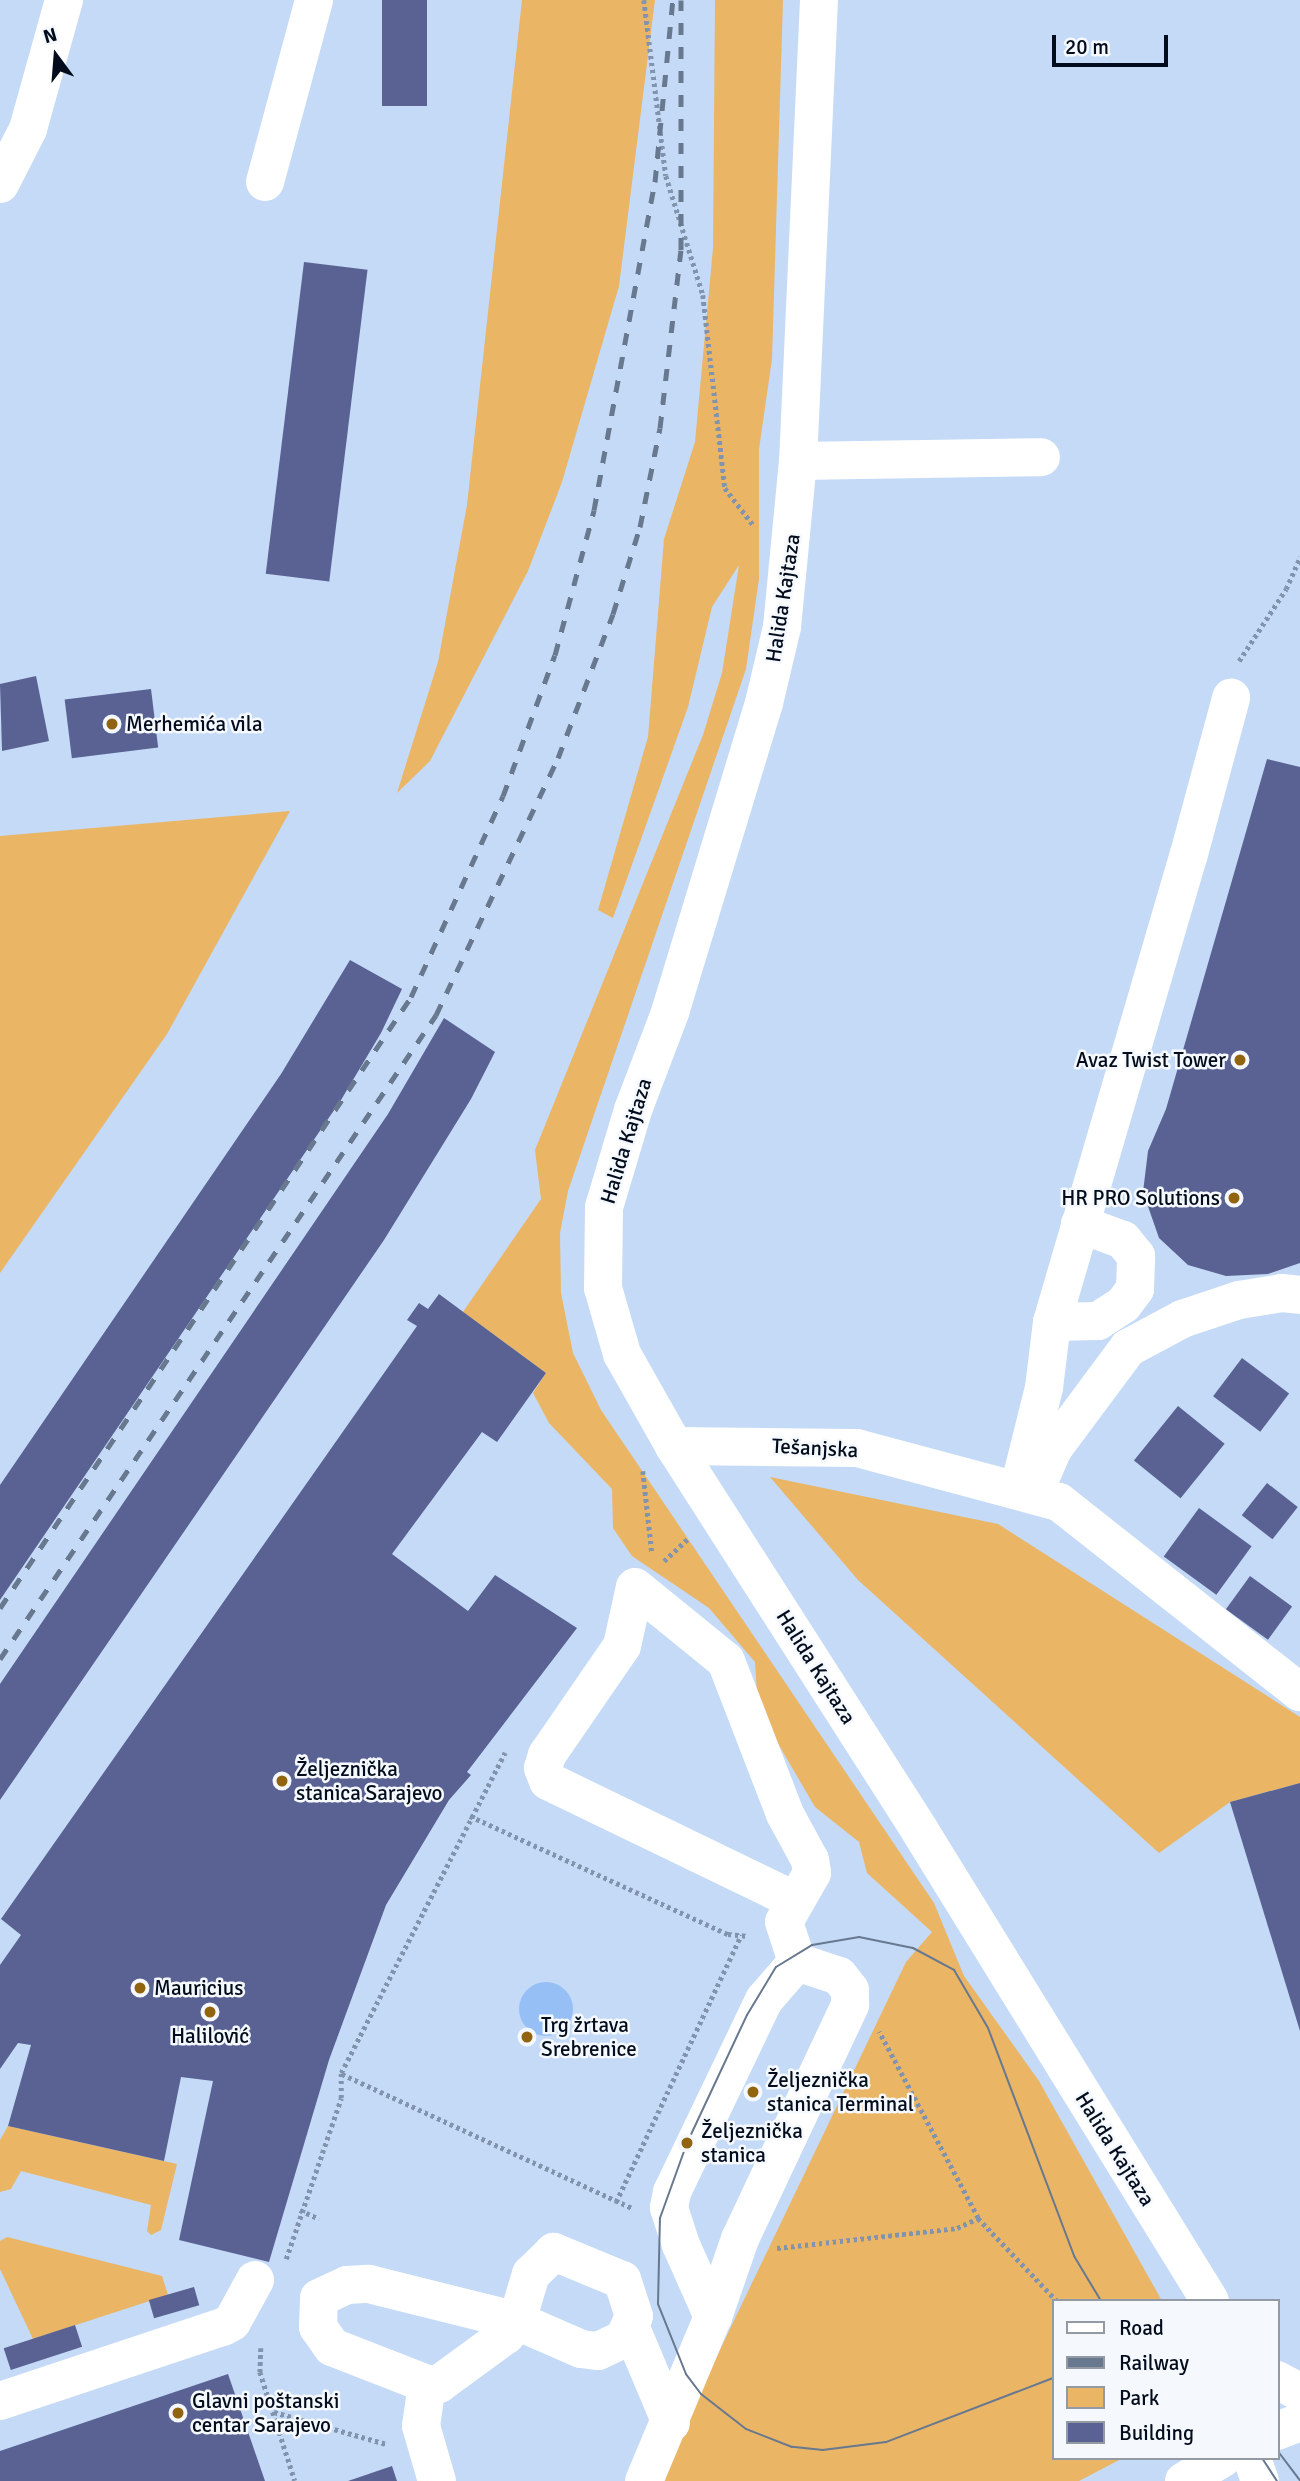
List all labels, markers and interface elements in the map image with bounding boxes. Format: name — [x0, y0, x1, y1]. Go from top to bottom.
north arrow — [21, 21, 91, 91]
scale bar — [1055, 21, 1170, 65]
text: N — [41, 22, 60, 49]
text: 20 m — [1065, 34, 1109, 60]
street label: Halida Kajtaza — [760, 532, 806, 664]
place label: Merhemića vila — [126, 711, 263, 737]
marker: Merhemića vila — [104, 716, 120, 732]
place label: Avaz Twist Tower — [1076, 1047, 1226, 1073]
marker: Avaz Twist Tower — [1232, 1052, 1248, 1068]
street label: Halida Kajtaza — [595, 1075, 657, 1207]
place label: HR PRO Solutions — [1061, 1185, 1220, 1211]
marker: HR PRO Solutions — [1226, 1190, 1242, 1206]
street label: Tešanjska — [771, 1433, 859, 1463]
street label: Halida Kajtaza — [771, 1605, 861, 1729]
place label: Željeznička stanica Sarajevo — [296, 1756, 442, 1806]
marker: Željeznička stanica Sarajevo — [274, 1773, 290, 1789]
place label: Mauricius — [154, 1975, 243, 2001]
marker: Mauricius — [132, 1980, 148, 1996]
marker: Halilović — [202, 2004, 218, 2020]
place label: Trg žrtava Srebrenice — [541, 2012, 637, 2062]
place label: Halilović — [171, 2023, 249, 2049]
marker: Trg žrtava Srebrenice — [519, 2029, 535, 2045]
place label: Željeznička stanica Terminal — [767, 2067, 914, 2117]
marker: Željeznička stanica Terminal — [745, 2084, 761, 2100]
street label: Halida Kajtaza — [1070, 2087, 1160, 2211]
place label: Željeznička stanica — [701, 2118, 803, 2168]
marker: Željeznička stanica — [679, 2135, 695, 2151]
legend — [1052, 2299, 1279, 2460]
text: Road — [1119, 2315, 1164, 2341]
text: Railway — [1119, 2350, 1189, 2376]
text: Park — [1119, 2385, 1159, 2411]
place label: Glavni poštanski centar Sarajevo — [192, 2388, 339, 2438]
marker: Glavni poštanski centar Sarajevo — [170, 2405, 186, 2421]
text: Building — [1119, 2420, 1194, 2446]

